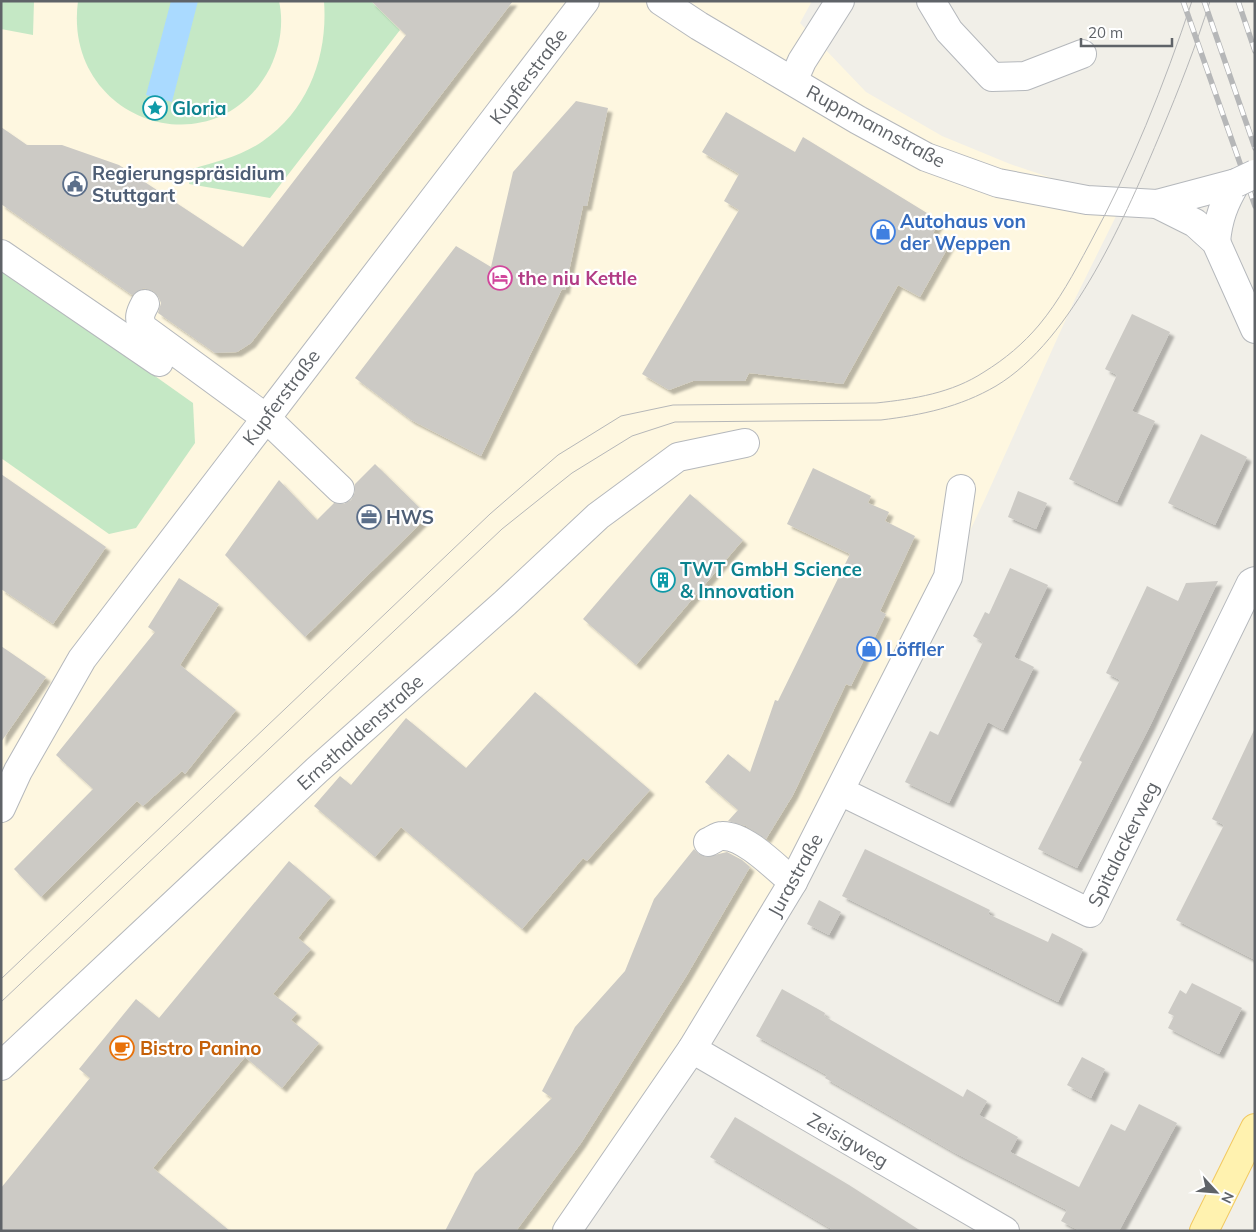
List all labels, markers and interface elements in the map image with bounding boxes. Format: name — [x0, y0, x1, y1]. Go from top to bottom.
scale bar — [1081, 15, 1172, 47]
street label: Kupferstraße — [484, 23, 572, 129]
text: 20 m — [1088, 23, 1123, 42]
street label: Ruppmannstraße — [802, 79, 950, 173]
place icon: Gloria — [142, 95, 168, 121]
place label: Gloria — [172, 96, 226, 120]
place label: Regierungspräsidium Stuttgart — [92, 161, 285, 207]
public building icon: Regierungspräsidium Stuttgart — [62, 171, 88, 197]
place label: Autohaus von der Weppen — [900, 209, 1026, 255]
shop icon: Autohaus von der Weppen — [870, 219, 896, 245]
hotel icon: the niu Kettle — [487, 265, 513, 291]
place label: the niu Kettle — [518, 266, 637, 290]
street label: Kupferstraße — [237, 344, 325, 450]
office icon: HWS — [356, 504, 382, 530]
place label: HWS — [386, 505, 434, 529]
place label: TWT GmbH Science & Innovation — [680, 557, 862, 603]
building icon: TWT GmbH Science & Innovation — [650, 567, 676, 593]
shop icon: Löffler — [856, 636, 882, 662]
place label: Löffler — [886, 637, 945, 661]
street label: Ernsthaldenstraße — [292, 669, 428, 795]
street label: Spitalackerweg — [1082, 777, 1164, 911]
street label: Jurastraße — [762, 829, 828, 921]
cafe icon: Bistro Panino — [109, 1035, 135, 1061]
place label: Bistro Panino — [140, 1036, 262, 1060]
street label: Zeisigweg — [803, 1107, 893, 1173]
north arrow — [1191, 1167, 1241, 1217]
text: N — [1217, 1189, 1238, 1206]

